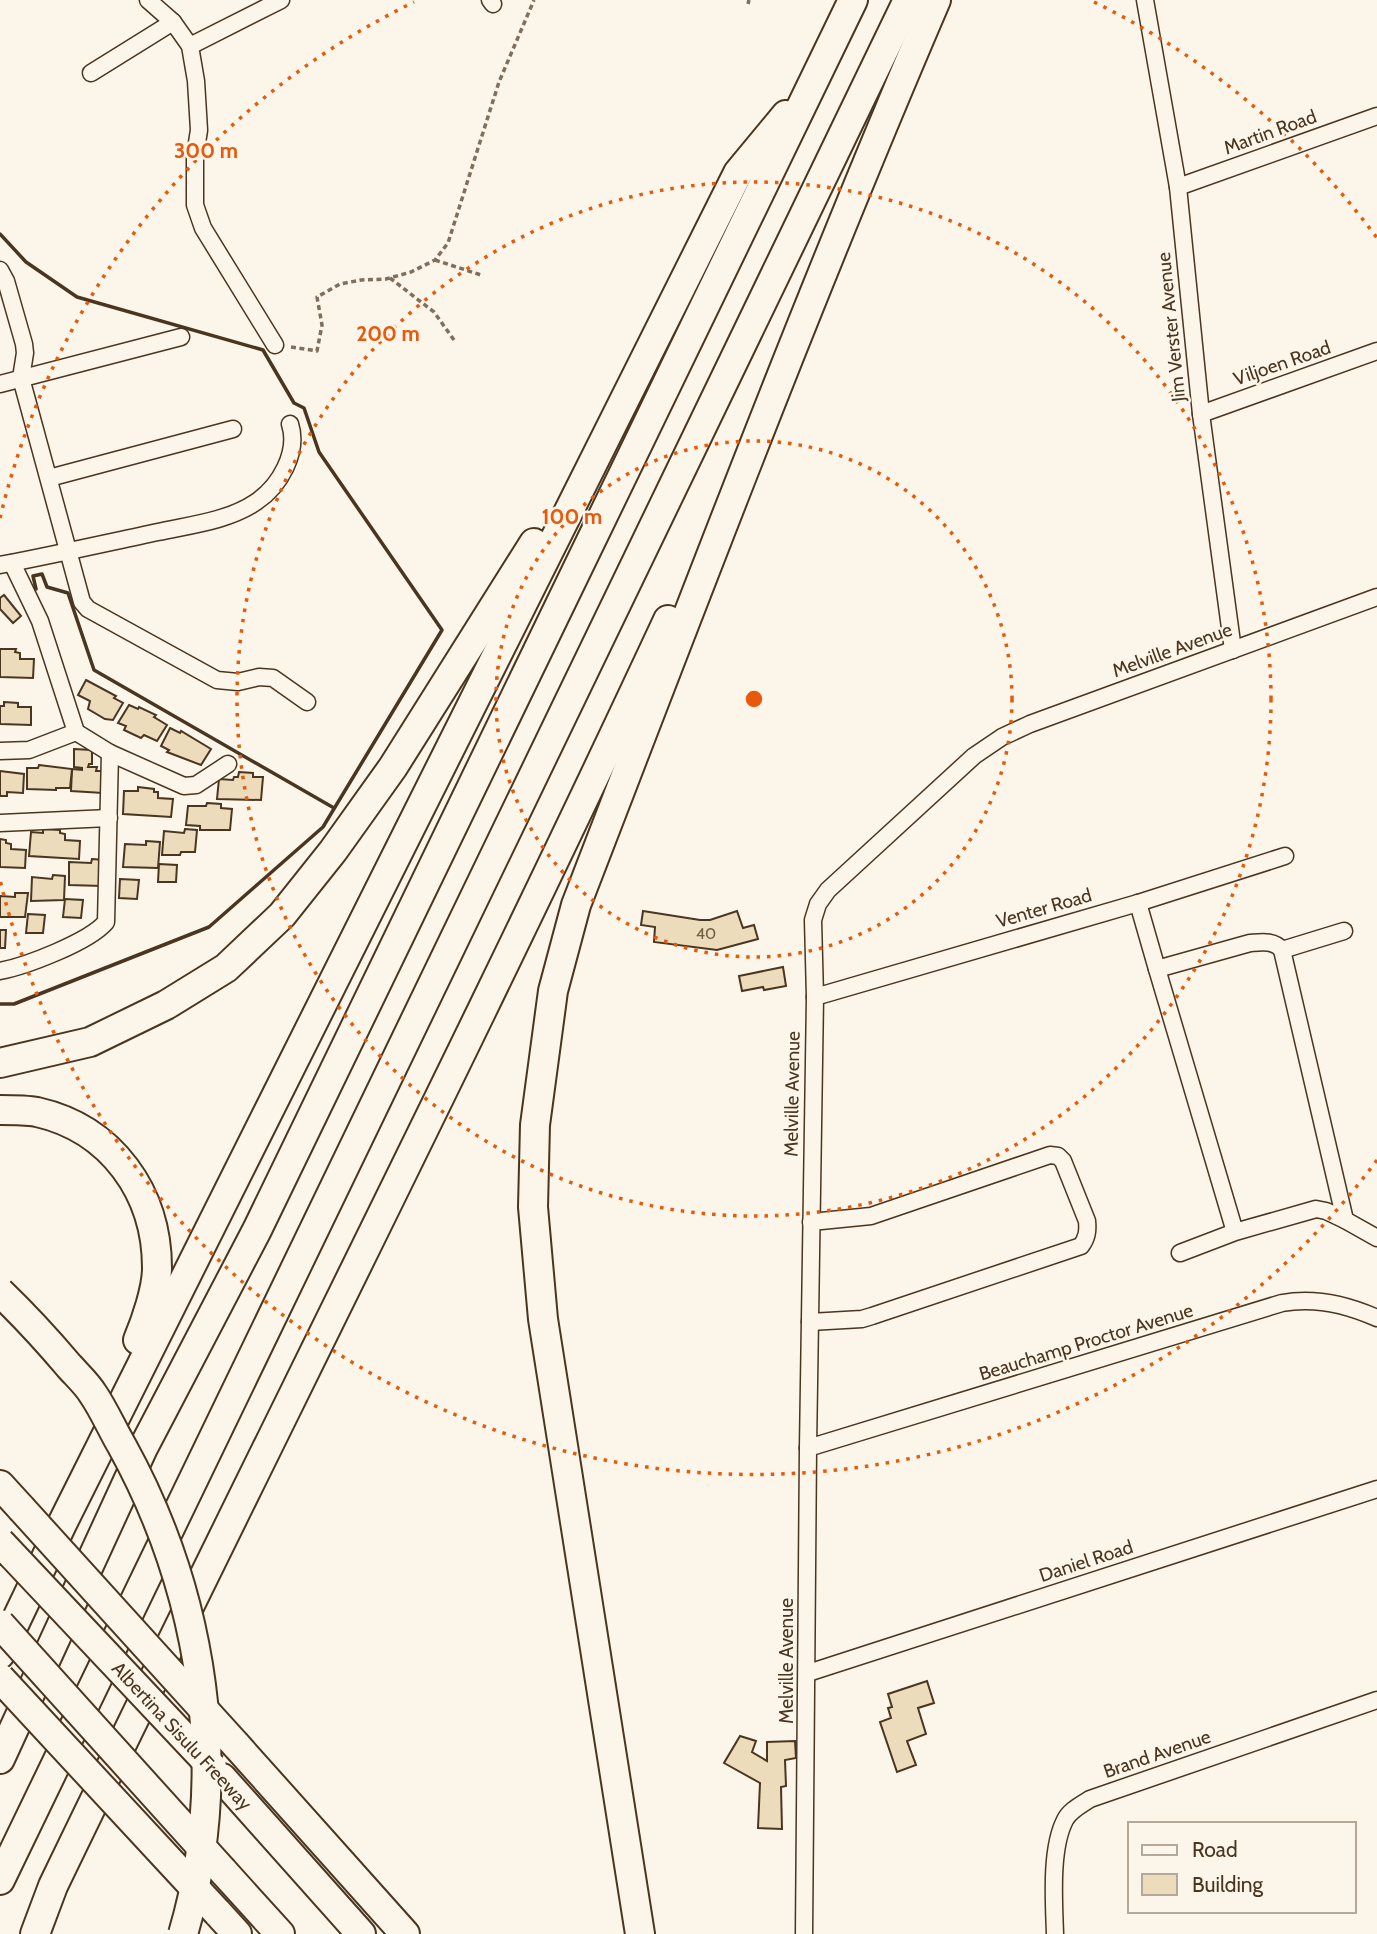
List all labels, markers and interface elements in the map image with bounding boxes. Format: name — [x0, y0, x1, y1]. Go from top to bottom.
street label: Martin Road — [1220, 105, 1320, 159]
text: 300 m — [174, 138, 238, 163]
street label: Jim Verster Avenue — [1152, 251, 1190, 404]
text: 200 m — [356, 321, 420, 346]
street label: Viljoen Road — [1230, 336, 1334, 390]
text: 100 m — [542, 504, 602, 529]
street label: Melville Avenue — [1109, 618, 1235, 682]
centre of rings — [742, 687, 766, 711]
street label: Venter Road — [994, 883, 1094, 933]
house number: 40 — [696, 924, 716, 943]
street label: Melville Avenue — [779, 1031, 805, 1157]
street label: Beauchamp Proctor Avenue — [976, 1298, 1196, 1386]
street label: Daniel Road — [1036, 1535, 1136, 1587]
street label: Melville Avenue — [775, 1598, 798, 1724]
street label: Albertina Sisulu Freeway — [107, 1657, 257, 1815]
street label: Brand Avenue — [1100, 1725, 1214, 1783]
legend — [1128, 1822, 1356, 1913]
text: Road — [1192, 1837, 1238, 1862]
text: Building — [1192, 1872, 1264, 1897]

